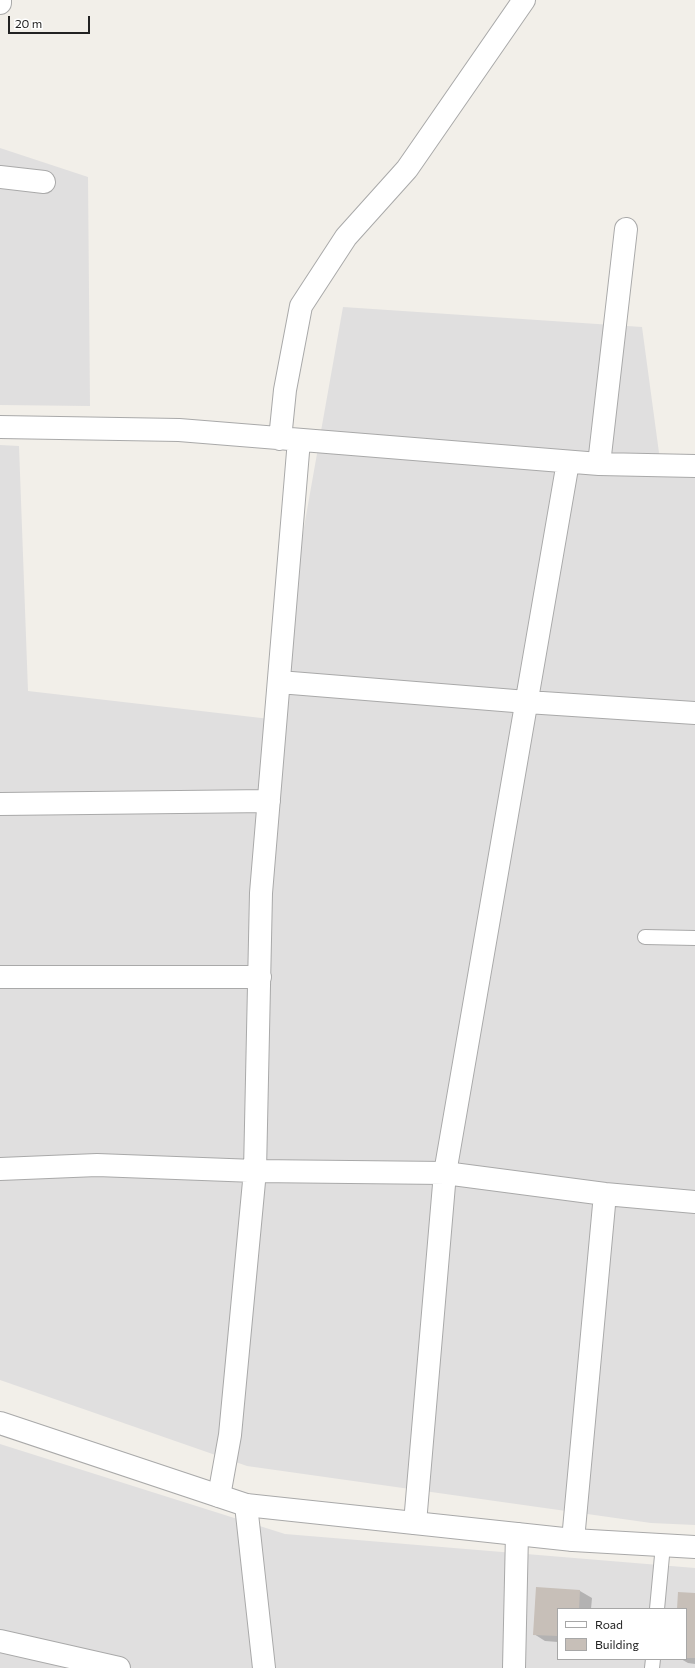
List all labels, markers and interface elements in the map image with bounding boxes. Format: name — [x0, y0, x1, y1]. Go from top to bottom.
scale bar — [10, 8, 92, 34]
text: 20 m — [15, 16, 42, 30]
legend — [557, 1608, 687, 1660]
text: Road — [595, 1617, 623, 1631]
text: Building — [595, 1637, 639, 1651]

